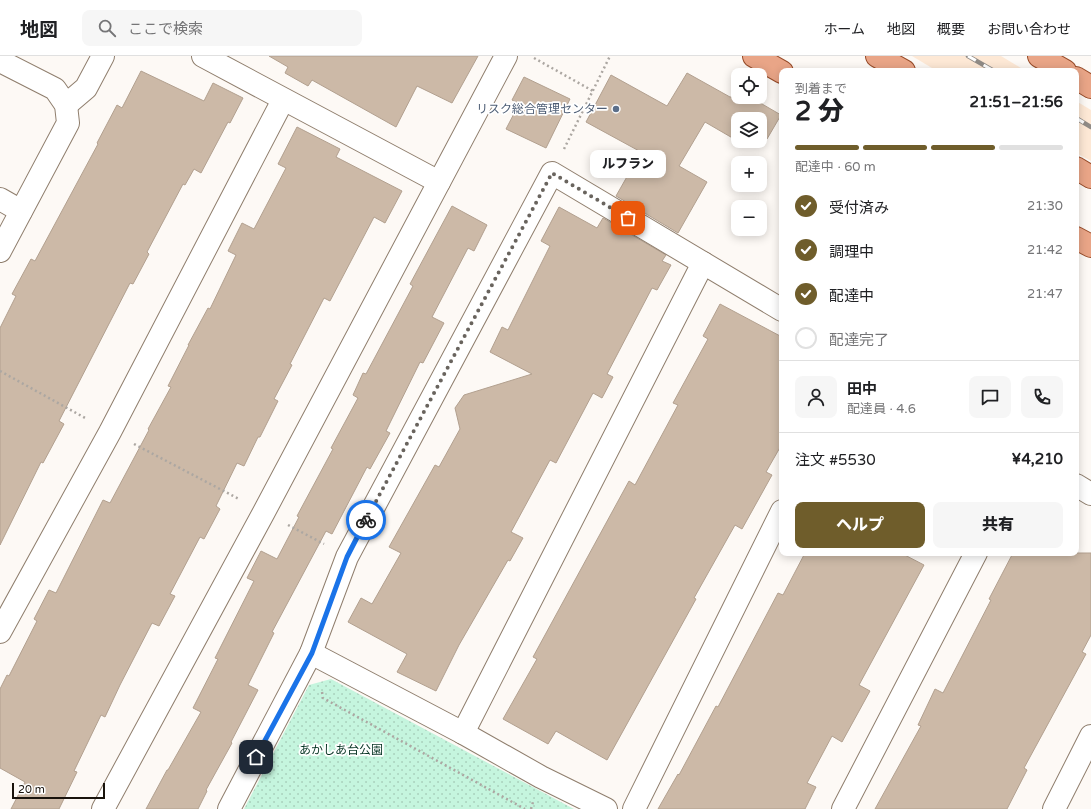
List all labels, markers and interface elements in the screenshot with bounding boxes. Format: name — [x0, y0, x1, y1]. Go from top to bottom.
search box — [82, 10, 362, 46]
icon: search — [96, 17, 118, 39]
text: 地図 — [20, 19, 58, 41]
text: ここで検索 — [128, 20, 203, 38]
text: ホーム — [823, 21, 865, 38]
text: 地図 — [887, 21, 915, 38]
text: 概要 — [937, 21, 965, 38]
text: お問い合わせ — [987, 21, 1071, 38]
map controls — [731, 68, 767, 236]
button: locate — [731, 68, 767, 104]
text: 到着まで — [795, 81, 847, 97]
text: 21:51–21:56 — [970, 93, 1063, 111]
text: 2 分 — [795, 96, 844, 127]
place label: リスク総合管理センター — [476, 102, 608, 116]
marker: リスク総合管理センター — [611, 104, 621, 114]
button: layers — [731, 112, 767, 148]
callout: ルフラン — [590, 150, 666, 178]
text: ルフラン — [602, 156, 654, 172]
button: + — [731, 156, 767, 192]
text: 配達中 · 60 m — [795, 159, 876, 175]
icon: check — [795, 195, 817, 217]
text: 21:30 — [1027, 198, 1063, 214]
text: 受付済み — [829, 199, 889, 217]
button: − — [731, 200, 767, 236]
pin — [611, 201, 645, 235]
icon: bag — [617, 207, 639, 229]
icon: check — [795, 239, 817, 261]
text: 21:42 — [1027, 242, 1063, 258]
text: 調理中 — [829, 243, 874, 261]
icon: check — [795, 283, 817, 305]
text: 21:47 — [1027, 286, 1063, 302]
text: 配達中 — [829, 287, 874, 305]
text: 配達完了 — [829, 331, 889, 349]
button: person — [795, 376, 837, 418]
button: chat — [969, 376, 1011, 418]
button: phone — [1021, 376, 1063, 418]
text: 田中 — [847, 380, 877, 398]
text: 配達員 · 4.6 — [847, 401, 916, 417]
text: ¥4,210 — [1012, 450, 1063, 468]
text: 注文 #5530 — [795, 451, 876, 469]
courier — [346, 500, 386, 540]
button: ヘルプ — [795, 502, 925, 548]
button: 共有 — [933, 502, 1063, 548]
icon: bike — [355, 509, 377, 531]
pin — [239, 740, 273, 774]
park label: あかしあ台公園 — [299, 743, 383, 757]
icon: home — [245, 746, 267, 768]
scale bar — [12, 781, 105, 800]
text: 20 m — [18, 783, 45, 796]

